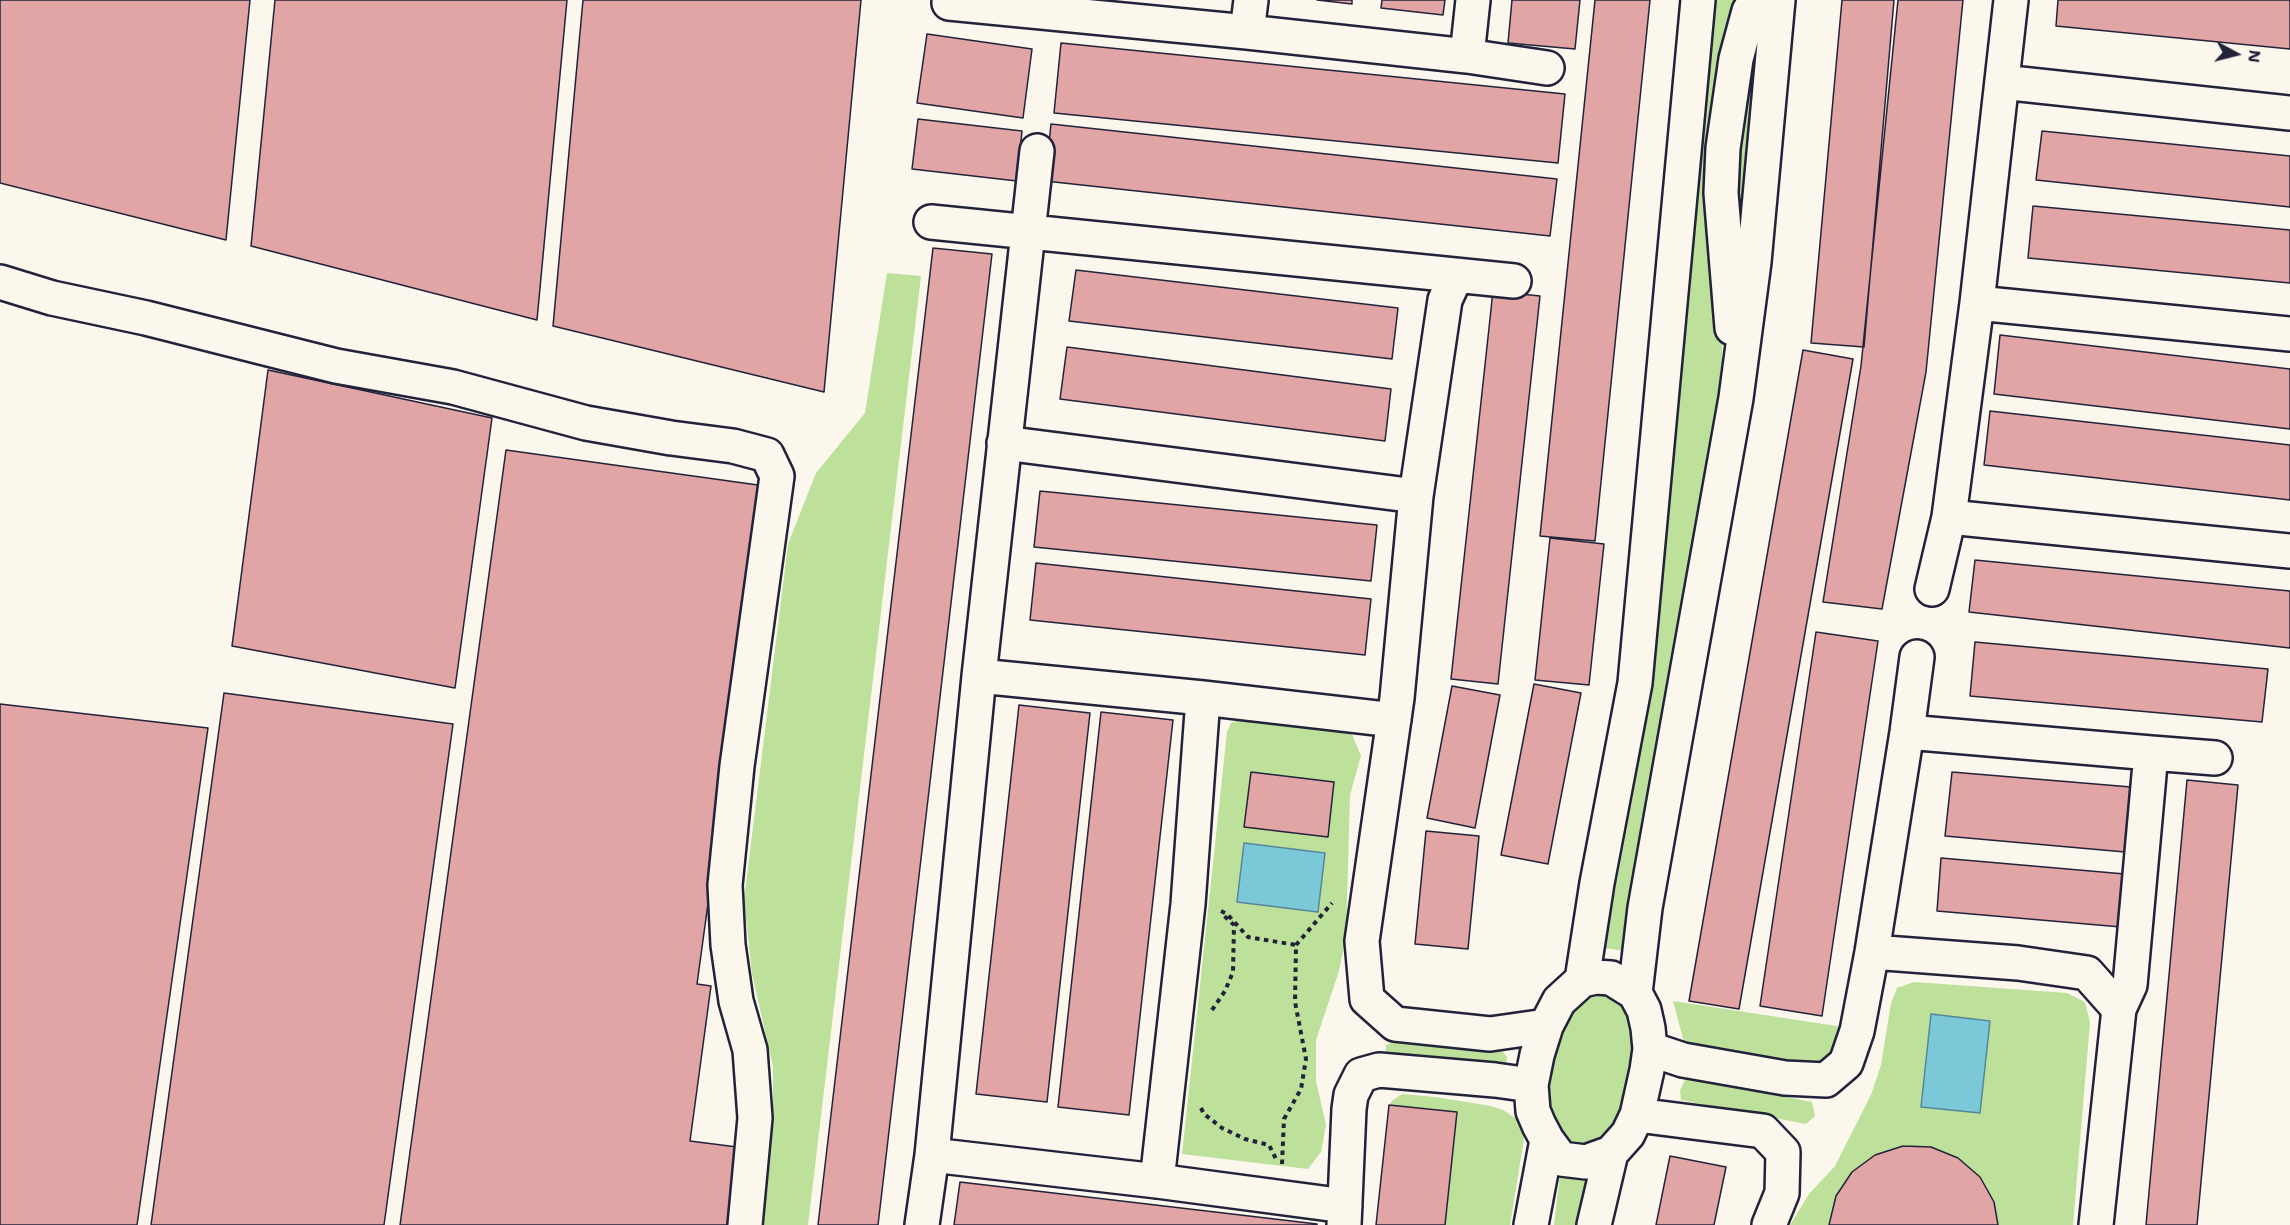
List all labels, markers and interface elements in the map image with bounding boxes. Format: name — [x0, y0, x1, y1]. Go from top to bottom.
north arrow — [2206, 24, 2266, 84]
text: N — [2243, 49, 2266, 64]

